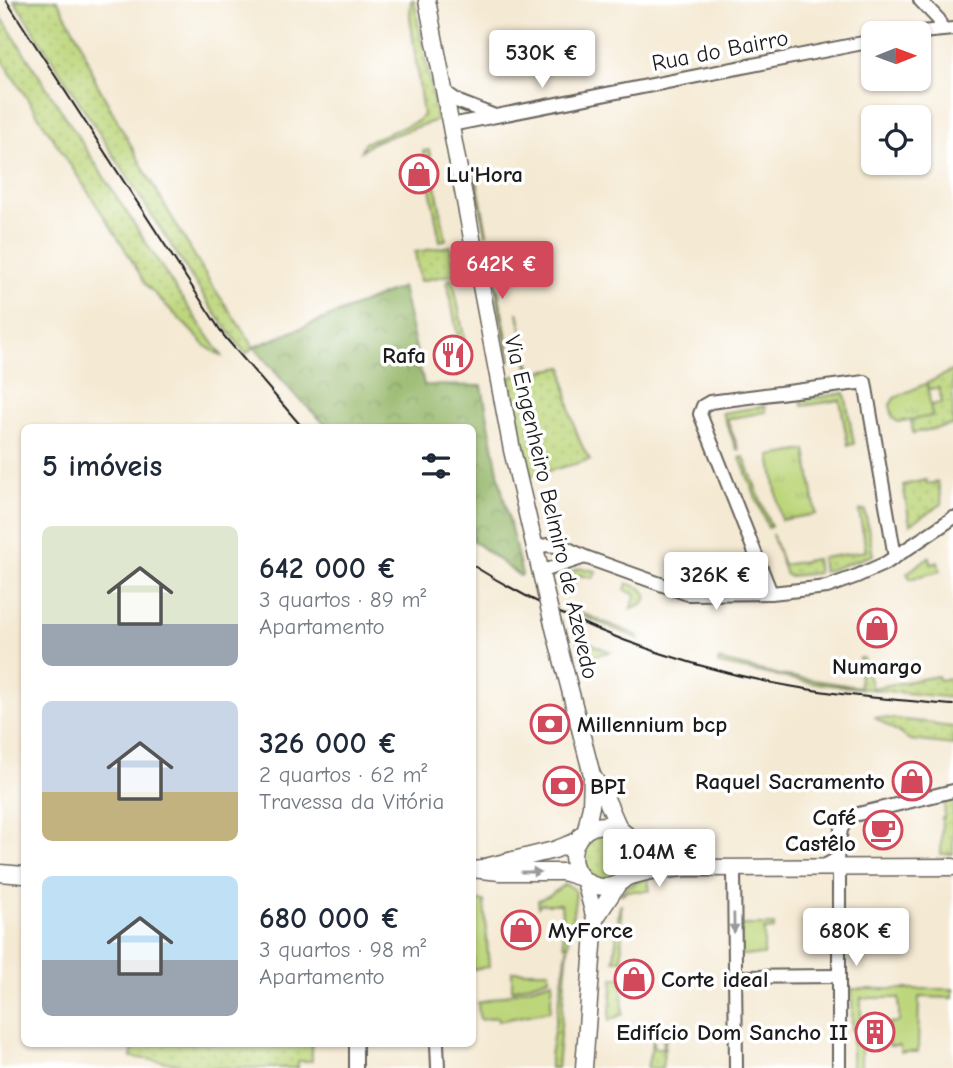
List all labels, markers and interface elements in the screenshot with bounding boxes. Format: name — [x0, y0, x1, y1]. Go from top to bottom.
north arrow — [861, 21, 931, 91]
map controls — [861, 21, 931, 175]
street label: Rua do Bairro — [650, 24, 791, 77]
pin: 530K € — [485, 31, 599, 90]
text: 530K € — [505, 39, 579, 66]
button: locate — [861, 105, 931, 175]
shop icon: Lu'Hora — [398, 153, 440, 195]
place label: Lu'Hora — [446, 161, 523, 188]
pin: 642K € — [445, 242, 559, 301]
text: 642K € — [466, 250, 538, 277]
street label: Via Engenheiro Belmiro de Azevedo — [499, 332, 604, 682]
restaurant icon: Rafa — [432, 334, 474, 376]
place label: Rafa — [382, 342, 426, 369]
icon: filters — [417, 447, 455, 485]
text: 5 imóveis — [42, 449, 162, 484]
text: 642 000 € — [259, 551, 397, 586]
pin: 326K € — [659, 552, 773, 612]
icon: home — [98, 554, 182, 638]
text: 326K € — [680, 561, 752, 588]
text: 3 quartos · 89 m² — [259, 586, 426, 613]
shop icon: Numargo — [856, 607, 898, 649]
text: Apartamento — [259, 613, 385, 640]
place label: Numargo — [832, 653, 922, 680]
bank icon: Millennium bcp — [529, 703, 571, 745]
place label: Millennium bcp — [577, 711, 727, 738]
text: 326 000 € — [259, 726, 398, 761]
icon: home — [98, 729, 182, 813]
shop icon: Raquel Sacramento — [891, 760, 933, 802]
text: 2 quartos · 62 m² — [259, 761, 427, 788]
bank icon: BPI — [542, 765, 584, 807]
place label: Raquel Sacramento — [695, 768, 885, 795]
place label: BPI — [590, 773, 626, 800]
text: Travessa da Vitória — [259, 788, 444, 815]
place label: Café Castêlo — [785, 804, 856, 857]
cafe icon: Café Castêlo — [862, 809, 904, 851]
pin: 1.04M € — [594, 830, 724, 889]
text: 1.04M € — [619, 838, 699, 865]
one-way arrow — [520, 866, 542, 878]
text: 680 000 € — [259, 901, 401, 936]
icon: home — [98, 904, 182, 988]
pin: 680K € — [799, 908, 913, 968]
shop icon: MyForce — [500, 909, 542, 951]
one-way arrow — [729, 912, 740, 934]
place label: MyForce — [548, 917, 633, 944]
text: 680K € — [819, 917, 893, 944]
text: 3 quartos · 98 m² — [259, 936, 426, 963]
shop icon: Corte ideal — [613, 958, 655, 1000]
text: Apartamento — [259, 963, 385, 990]
place label: Corte ideal — [661, 966, 768, 993]
building icon: Edifício Dom Sancho II — [854, 1011, 896, 1053]
place label: Edifício Dom Sancho II — [616, 1019, 848, 1046]

